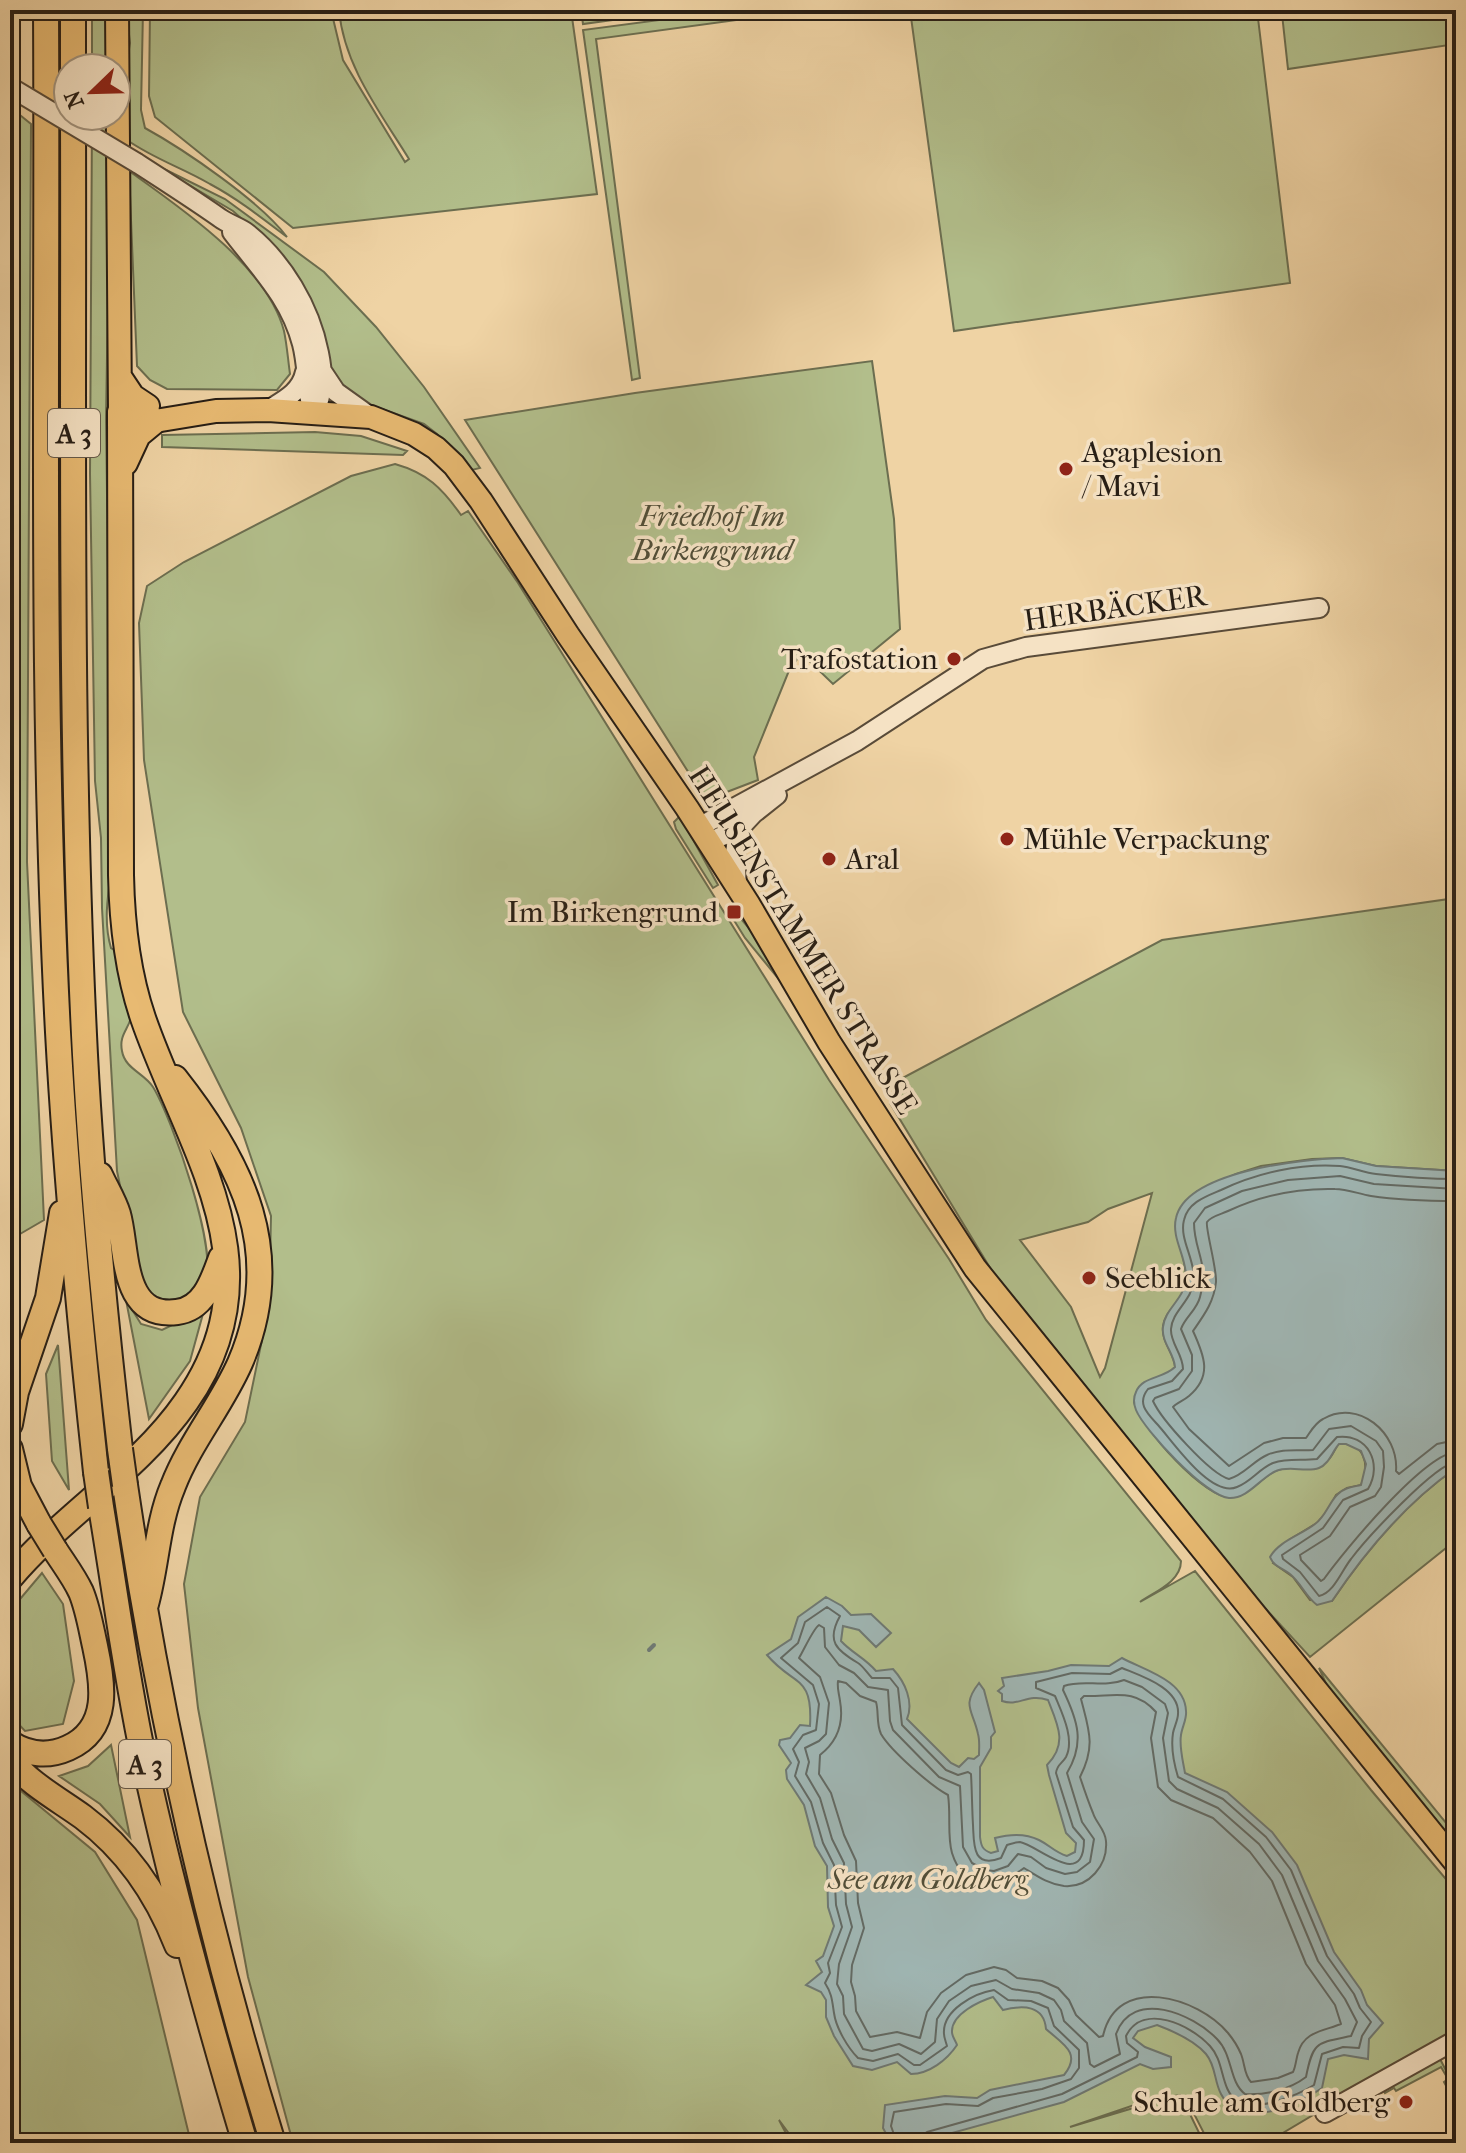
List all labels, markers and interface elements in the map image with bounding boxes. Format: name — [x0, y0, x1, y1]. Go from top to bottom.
north arrow — [52, 52, 132, 132]
text: N — [59, 86, 90, 112]
road number: A 3 — [48, 409, 100, 457]
place label: Agaplesion / Mavi — [1081, 435, 1223, 504]
marker: Agaplesion / Mavi — [1057, 460, 1075, 478]
park label: Friedhof Im Birkengrund — [630, 499, 796, 568]
street label: HERBÄCKER — [1021, 578, 1210, 639]
place label: Trafostation — [781, 642, 939, 677]
marker: Trafostation — [945, 650, 963, 668]
street label: HEUSENSTAMMER STRASSE — [681, 760, 924, 1121]
place label: Mühle Verpackung — [1023, 822, 1270, 857]
marker: Mühle Verpackung — [998, 830, 1016, 848]
place label: Aral — [844, 842, 899, 877]
marker: Aral — [820, 850, 838, 868]
place label: Im Birkengrund — [507, 895, 719, 930]
marker: Im Birkengrund — [725, 903, 743, 921]
place label: Seeblick — [1105, 1261, 1212, 1296]
marker: Seeblick — [1080, 1269, 1098, 1287]
road number: A 3 — [119, 1740, 171, 1788]
park label: See am Goldberg — [827, 1862, 1030, 1897]
place label: Schule am Goldberg — [1134, 2085, 1391, 2120]
marker: Schule am Goldberg — [1397, 2093, 1415, 2111]

